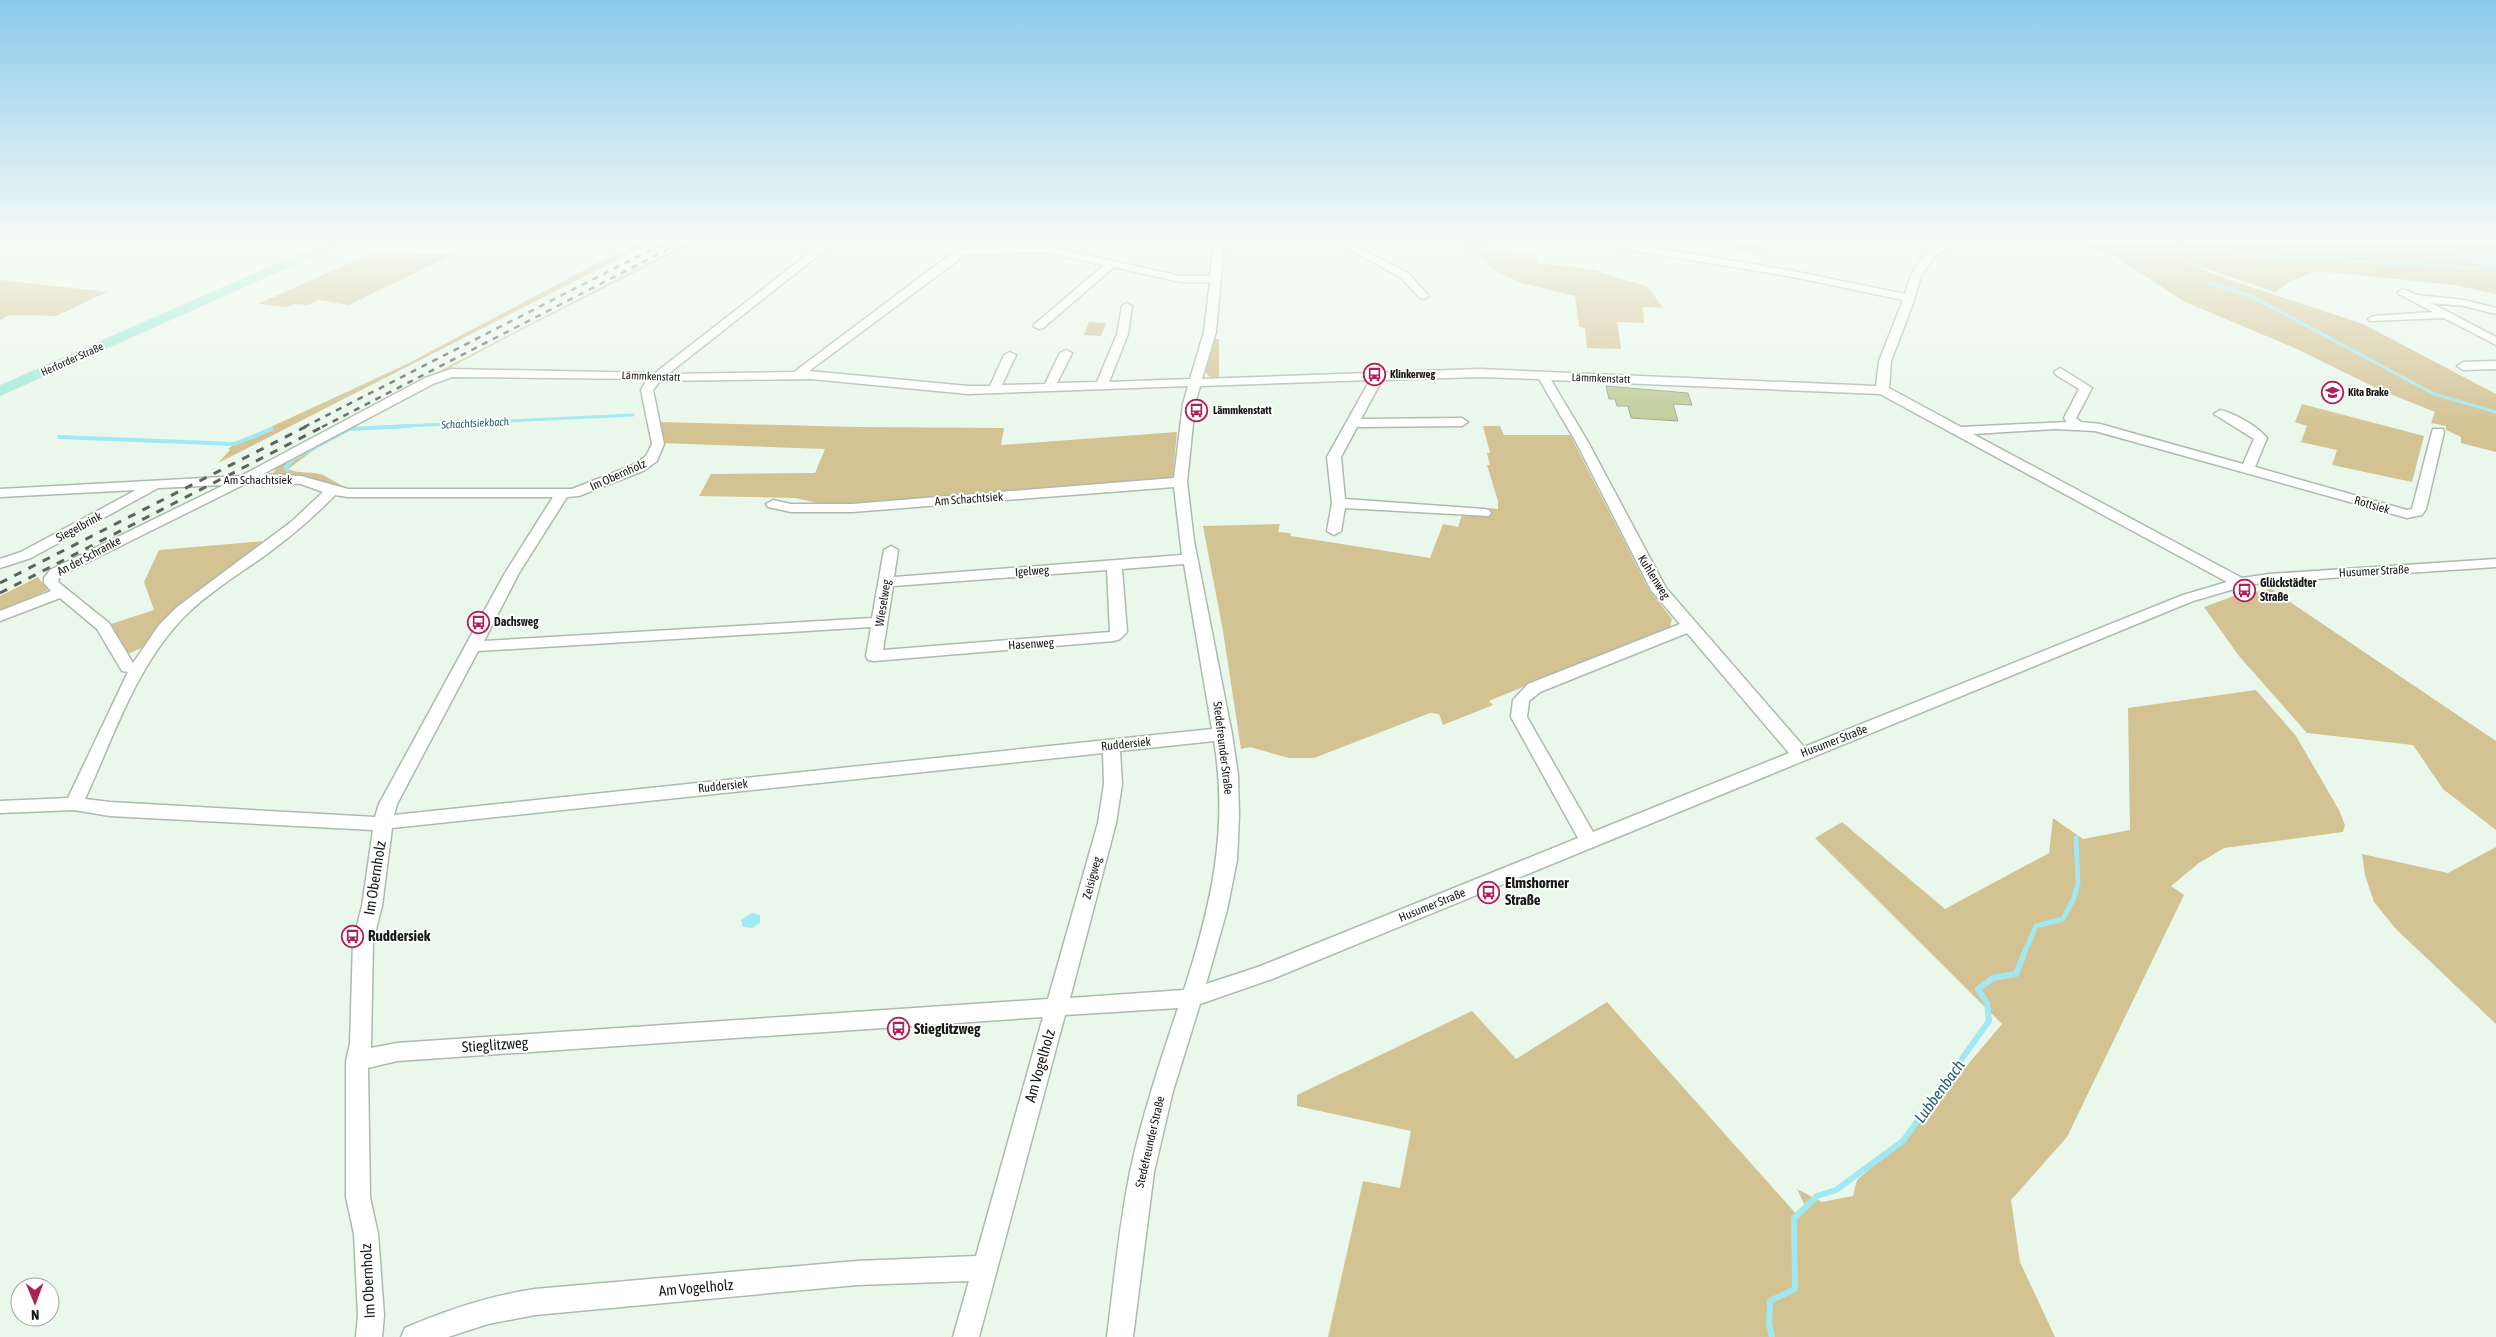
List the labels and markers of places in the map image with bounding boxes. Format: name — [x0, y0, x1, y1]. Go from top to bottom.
bus stop icon: Klinkerweg — [1362, 362, 1386, 386]
place label: Klinkerweg — [1390, 368, 1435, 380]
school or university icon: Kita Brake — [2320, 380, 2344, 404]
place label: Kita Brake — [2348, 386, 2389, 398]
bus stop icon: Lämmkenstatt — [1185, 398, 1209, 422]
place label: Lämmkenstatt — [1213, 404, 1272, 416]
place label: Glückstädter Straße — [2260, 576, 2317, 604]
bus stop icon: Glückstädter Straße — [2232, 578, 2256, 602]
bus stop icon: Dachsweg — [466, 610, 490, 634]
place label: Dachsweg — [494, 615, 539, 629]
place label: Elmshorner Straße — [1505, 874, 1569, 908]
bus stop icon: Elmshorner Straße — [1477, 880, 1501, 904]
bus stop icon: Ruddersiek — [340, 924, 364, 948]
place label: Ruddersiek — [368, 927, 431, 944]
bus stop icon: Stieglitzweg — [886, 1017, 910, 1041]
place label: Stieglitzweg — [914, 1020, 981, 1037]

